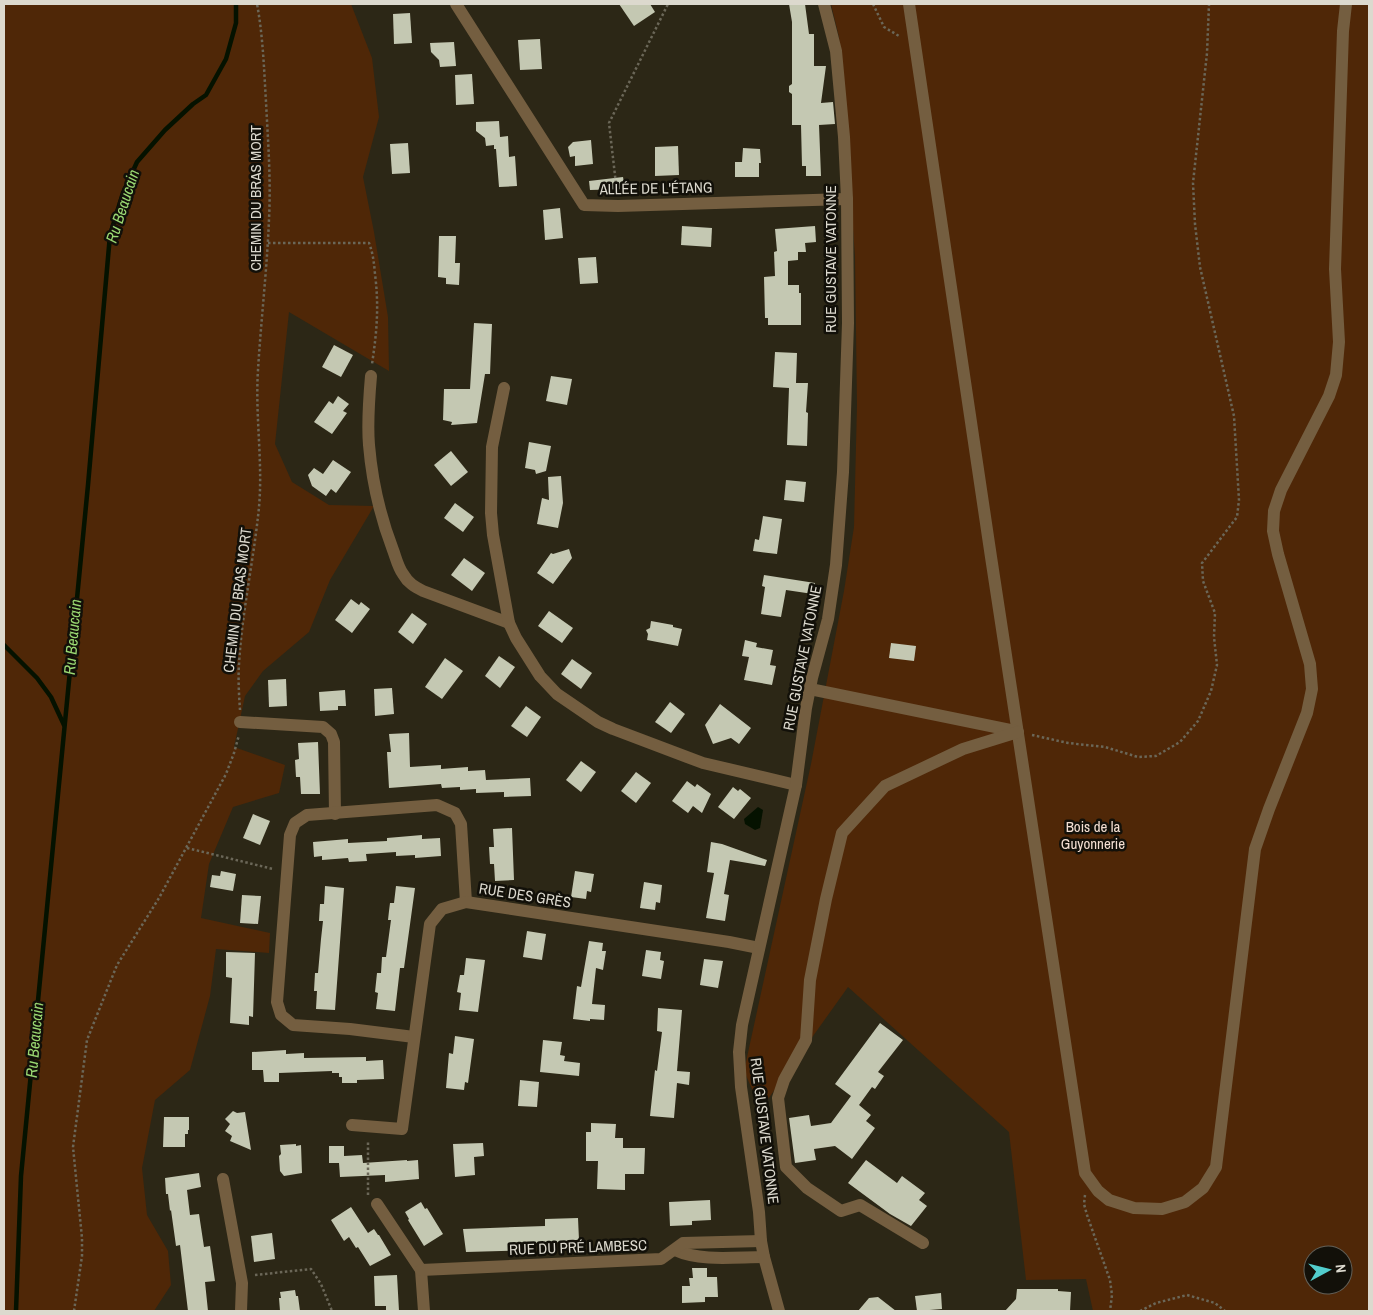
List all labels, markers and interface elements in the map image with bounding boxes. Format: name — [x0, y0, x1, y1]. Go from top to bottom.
street label: CHEMIN DU BRAS MORT — [245, 125, 266, 271]
water label: Ru Beaucain — [100, 167, 144, 245]
street label: ALLÉE DE L'ÉTANG — [598, 177, 713, 200]
street label: RUE GUSTAVE VATONNE — [820, 185, 841, 333]
street label: CHEMIN DU BRAS MORT — [218, 526, 256, 674]
street label: RUE GUSTAVE VATONNE — [778, 584, 826, 732]
water label: Ru Beaucain — [58, 598, 86, 676]
park label: Bois de la Guyonnerie — [1061, 816, 1125, 854]
street label: RUE DES GRÈS — [477, 877, 573, 913]
water label: Ru Beaucain — [20, 1001, 48, 1079]
street label: RUE GUSTAVE VATONNE — [746, 1057, 784, 1205]
street label: RUE DU PRÉ LAMBESC — [509, 1234, 647, 1260]
north arrow — [1303, 1245, 1353, 1295]
text: N — [1331, 1263, 1350, 1274]

